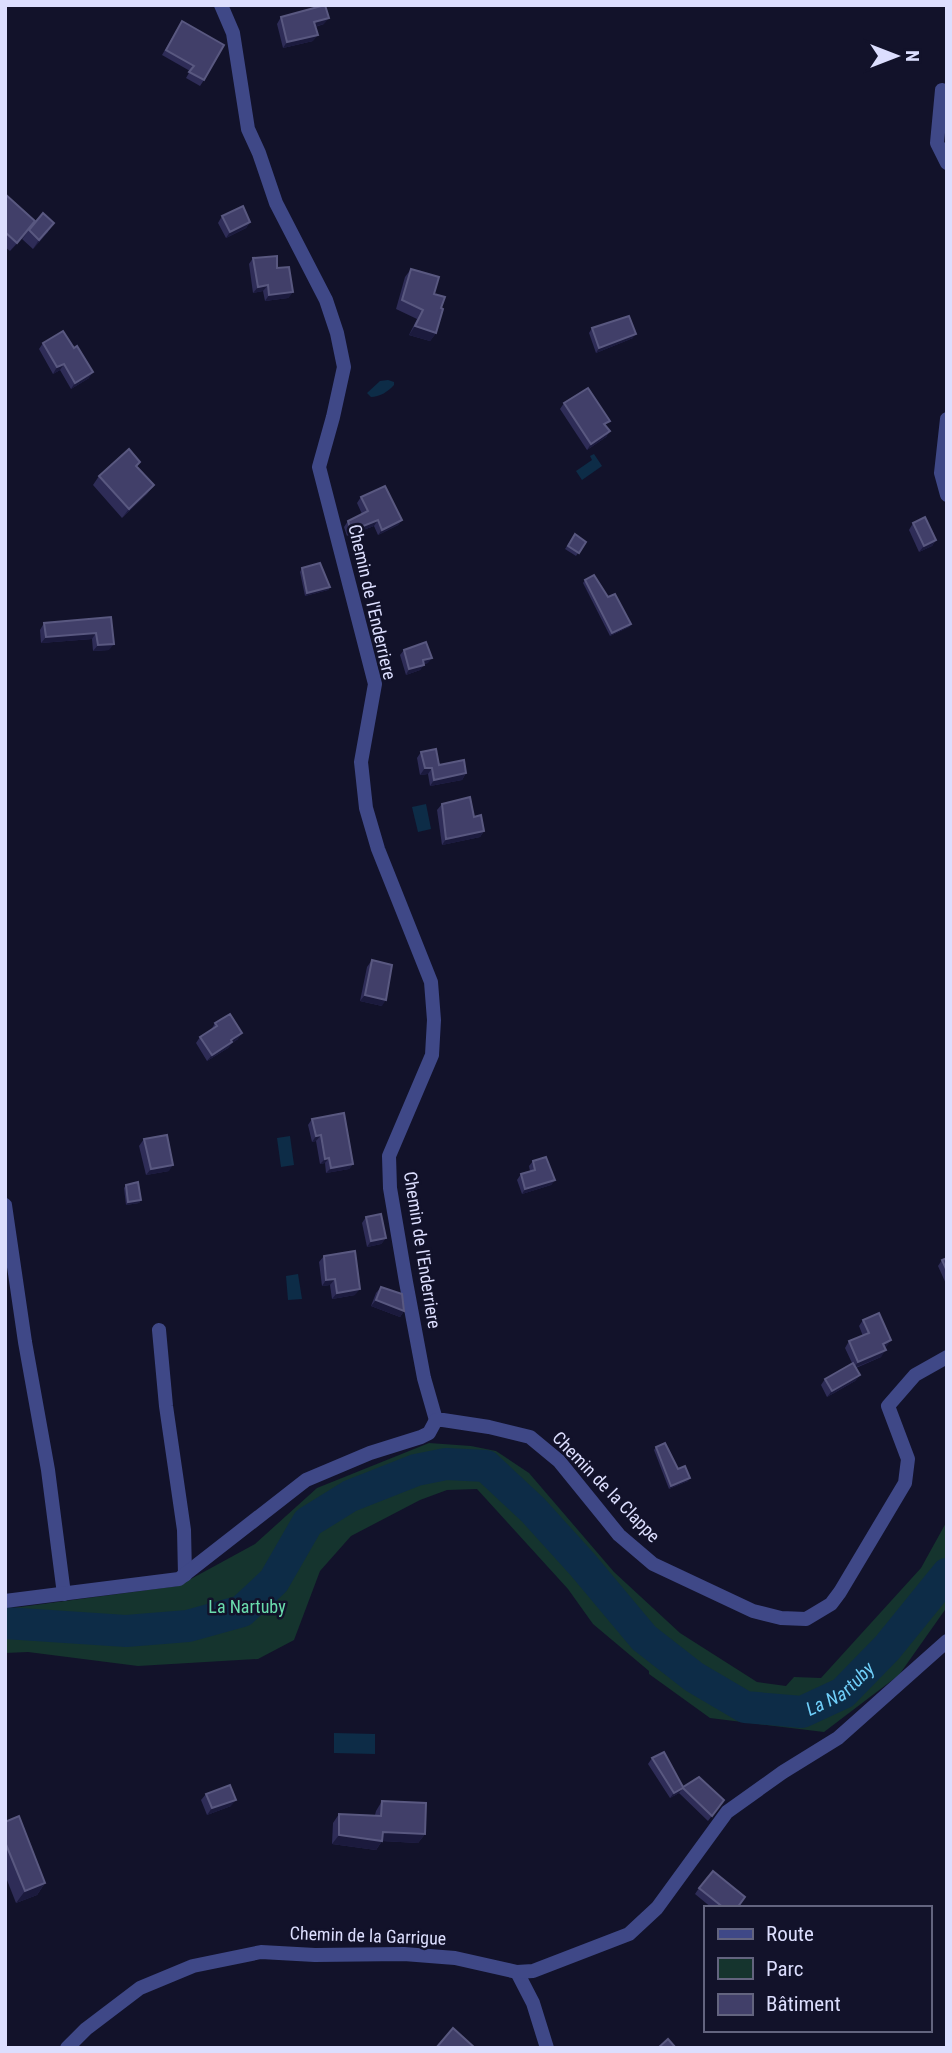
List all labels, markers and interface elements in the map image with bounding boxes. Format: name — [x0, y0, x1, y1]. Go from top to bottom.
north arrow — [861, 21, 931, 91]
text: N — [901, 50, 924, 62]
street label: Chemin de l'Enderriere — [344, 522, 401, 682]
street label: Chemin de l'Enderriere — [400, 1170, 445, 1330]
street label: Chemin de la Clappe — [548, 1427, 664, 1546]
park label: La Nartuby — [208, 1596, 286, 1617]
water label: La Nartuby — [802, 1656, 880, 1721]
legend — [704, 1906, 931, 2032]
street label: Chemin de la Garrigue — [289, 1922, 447, 1949]
text: Route — [766, 1922, 814, 1946]
text: Parc — [766, 1957, 804, 1981]
text: Bâtiment — [766, 1992, 841, 2016]

